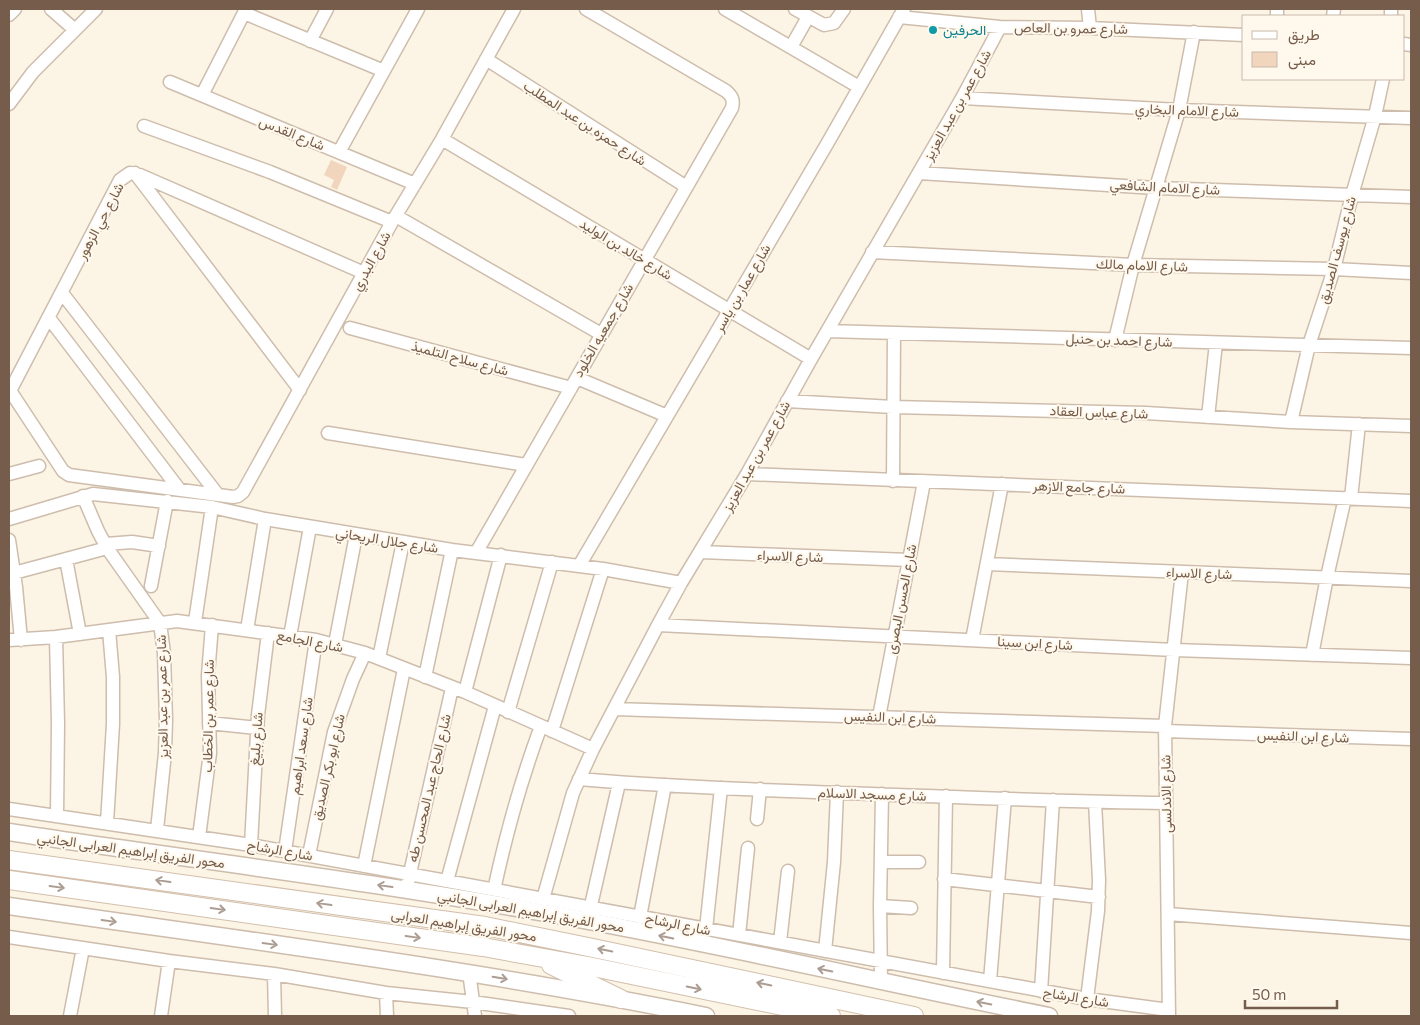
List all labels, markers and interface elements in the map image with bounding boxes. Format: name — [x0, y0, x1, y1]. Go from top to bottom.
legend — [1242, 15, 1405, 80]
street label: شارع عمرو بن العاص — [1014, 18, 1128, 40]
place label: الحرفين — [943, 21, 986, 39]
marker: الحرفين — [927, 24, 939, 36]
text: طريق — [1288, 25, 1320, 45]
street label: شارع عمر بن عبد العزيز — [918, 46, 997, 166]
text: مبنى — [1288, 50, 1316, 70]
street label: شارع حمزه بن عبد المطلب — [519, 76, 650, 171]
street label: شارع الامام البخاري — [1135, 99, 1239, 124]
street label: شارع القدس — [256, 112, 327, 156]
street label: شارع الامام الشافعي — [1109, 175, 1221, 202]
street label: شارع حي الزهور — [72, 180, 130, 265]
street label: شارع يوسف الصديق — [1314, 194, 1362, 306]
street label: شارع خالد بن الوليد — [575, 214, 676, 285]
street label: شارع البدري — [347, 228, 397, 295]
street label: شارع عمار بن ياسر — [709, 241, 776, 337]
street label: شارع الامام مالك — [1096, 254, 1188, 278]
street label: شارع جمعيه الخلود — [569, 280, 639, 381]
street label: شارع احمد بن حنبل — [1065, 329, 1173, 353]
street label: شارع سلاح التلميذ — [409, 336, 511, 382]
street label: شارع عمر بن عبد العزيز — [717, 397, 796, 517]
street label: شارع عباس العقاد — [1049, 401, 1149, 425]
street label: شارع جامع الازهر — [1031, 476, 1126, 500]
street label: شارع جلال الريحاني — [334, 523, 440, 560]
street label: شارع الحسن البصرى — [882, 542, 922, 656]
street label: شارع الاسراء — [756, 546, 824, 568]
street label: شارع الاسراء — [1165, 563, 1233, 585]
street label: شارع الجامع — [275, 626, 345, 658]
street label: شارع ابن سينا — [997, 632, 1073, 656]
street label: شارع عمر بن عبد العزيز — [152, 635, 174, 760]
street label: شارع عمر بن الخطاب — [198, 659, 220, 773]
street label: شارع سعد ابراهيم — [285, 696, 319, 796]
street label: شارع ابن النفيس — [843, 706, 936, 730]
street label: شارع بليغ — [245, 712, 269, 767]
street label: شارع ابو بكر الصديق — [307, 712, 351, 822]
street label: شارع الحاج عبد المحسن طه — [403, 712, 457, 864]
street label: شارع ابن النفيس — [1256, 725, 1349, 749]
street label: شارع الاندلسى — [1156, 755, 1178, 833]
street label: شارع مسجد الاسلام — [817, 783, 927, 807]
street label: محور الفريق إبراهيم العرابى الجانبي — [35, 828, 226, 875]
street label: شارع الرشاح — [245, 835, 314, 867]
one-way arrow — [155, 876, 171, 886]
one-way arrow — [378, 881, 394, 891]
one-way arrow — [49, 882, 65, 892]
street label: محور الفريق إبراهيم العرابى الجانبي — [436, 886, 626, 936]
one-way arrow — [316, 898, 332, 908]
one-way arrow — [210, 905, 226, 915]
street label: محور الفريق إبراهيم العرابى — [390, 905, 538, 945]
street label: شارع الرشاح — [643, 909, 712, 941]
one-way arrow — [101, 916, 117, 926]
one-way arrow — [658, 931, 674, 941]
one-way arrow — [405, 932, 421, 942]
one-way arrow — [261, 939, 277, 949]
one-way arrow — [597, 945, 613, 954]
one-way arrow — [817, 965, 833, 974]
one-way arrow — [491, 973, 507, 983]
scale bar — [1245, 978, 1338, 1010]
one-way arrow — [756, 979, 772, 988]
street label: شارع الرشاح — [1041, 983, 1110, 1013]
one-way arrow — [685, 984, 701, 993]
text: 50 m — [1252, 985, 1286, 1003]
one-way arrow — [976, 998, 992, 1007]

